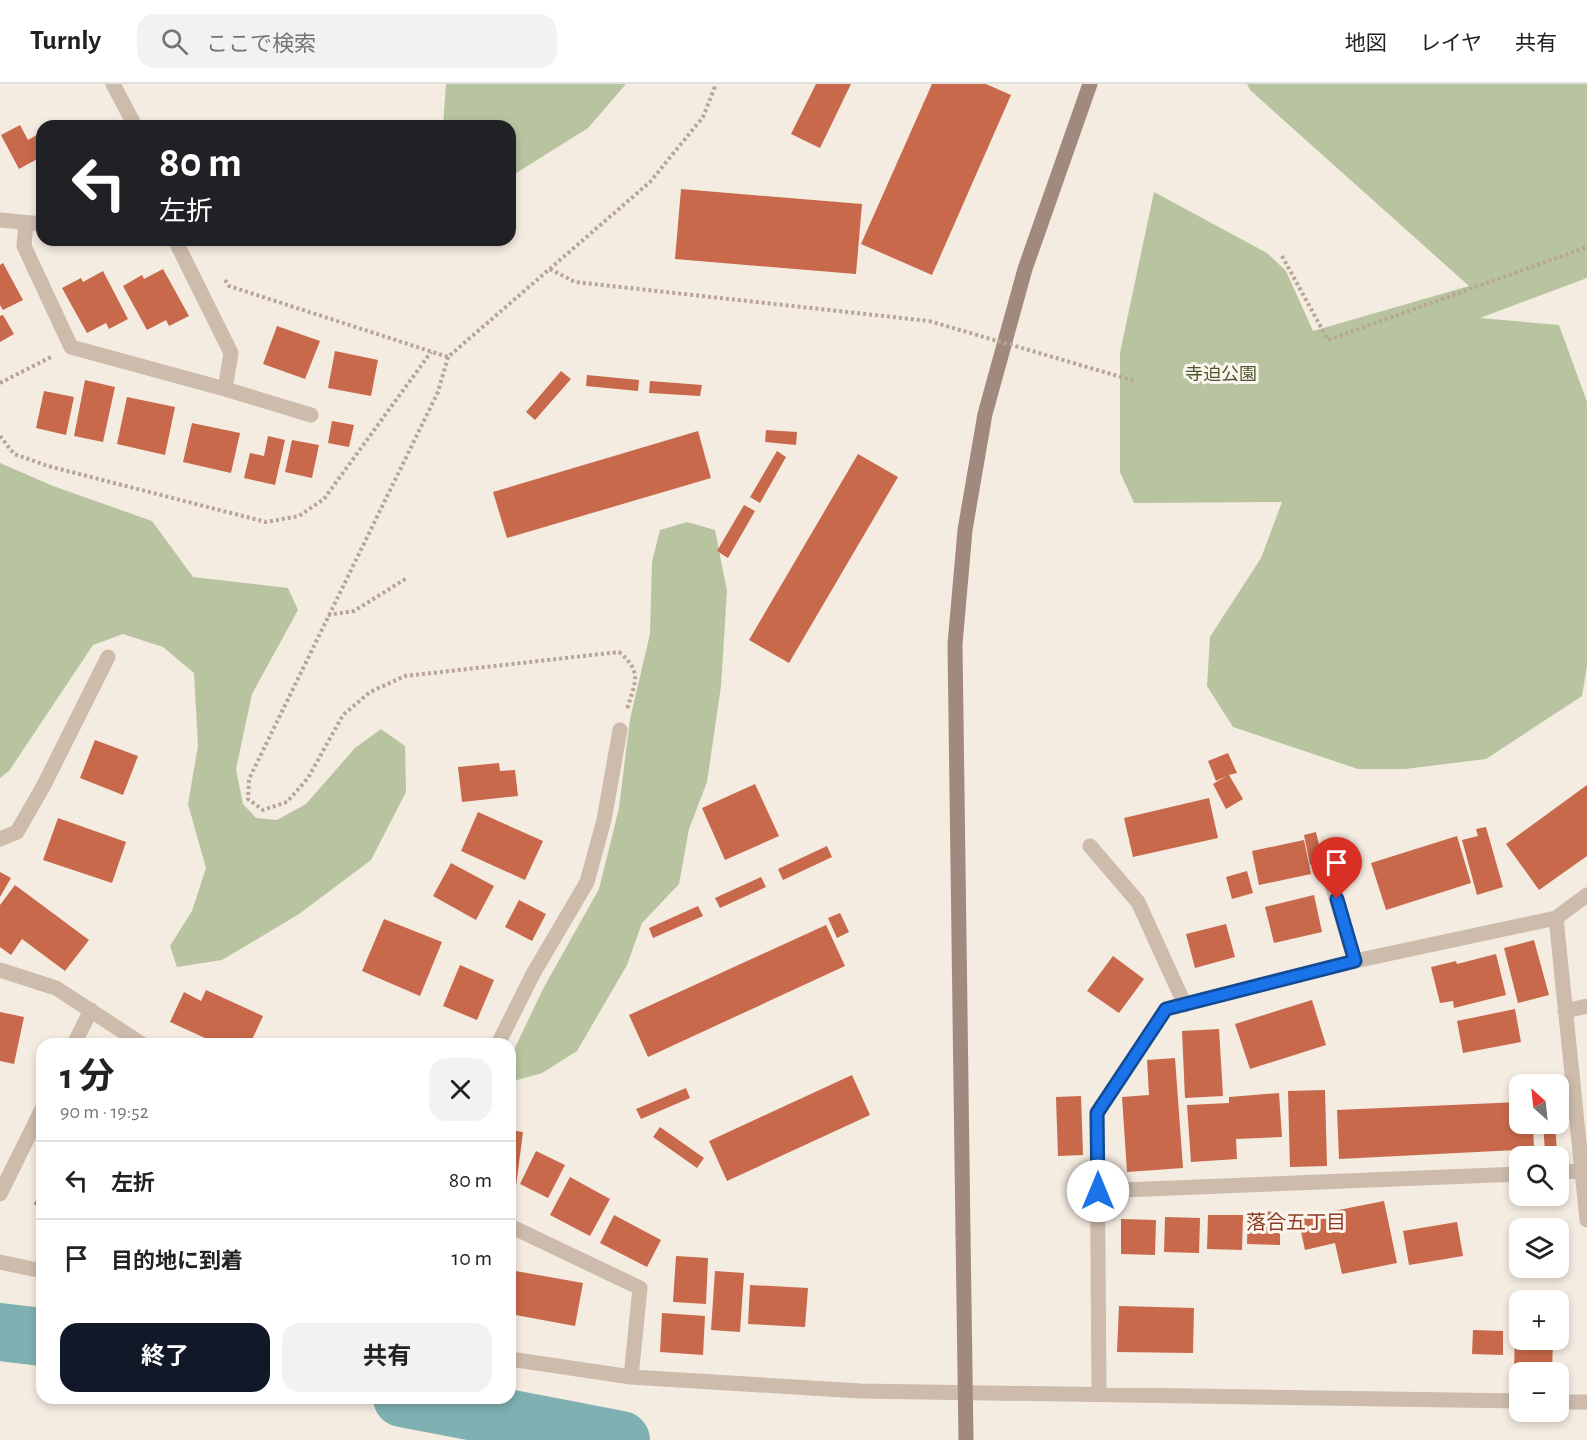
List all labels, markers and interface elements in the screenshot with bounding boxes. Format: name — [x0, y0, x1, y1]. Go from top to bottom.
search box — [137, 14, 557, 68]
icon: search — [158, 25, 191, 58]
text: Turnly — [30, 27, 101, 55]
text: ここで検索 — [206, 33, 316, 55]
text: 地図 — [1345, 33, 1387, 54]
text: レイヤ — [1420, 33, 1482, 54]
text: 共有 — [1515, 33, 1557, 54]
text: 80 m — [159, 142, 242, 184]
icon: left — [60, 144, 138, 222]
text: 左折 — [159, 198, 213, 225]
park label: 寺迫公園 — [1185, 365, 1257, 384]
pin — [1311, 837, 1362, 899]
icon: arrive — [1320, 846, 1353, 879]
button: close — [429, 1058, 492, 1121]
text: 1 分 — [60, 1059, 114, 1095]
north arrow — [1509, 1074, 1569, 1134]
map controls — [1509, 1074, 1569, 1422]
text: 90 m · 19:52 — [60, 1102, 149, 1122]
button: search — [1509, 1146, 1569, 1206]
position arrow — [1066, 1159, 1130, 1223]
icon: left — [60, 1164, 93, 1197]
text: 80 m — [449, 1169, 492, 1191]
text: 左折 — [111, 1172, 155, 1194]
district label: 落合五丁目 — [1246, 1212, 1346, 1233]
button: layers — [1509, 1218, 1569, 1278]
icon: arrive — [60, 1242, 93, 1275]
text: 10 m — [452, 1247, 492, 1269]
text: 目的地に到着 — [111, 1250, 243, 1272]
button: + — [1509, 1290, 1569, 1350]
button: 終了 — [60, 1323, 270, 1392]
button: 共有 — [282, 1323, 492, 1392]
button: − — [1509, 1362, 1569, 1422]

